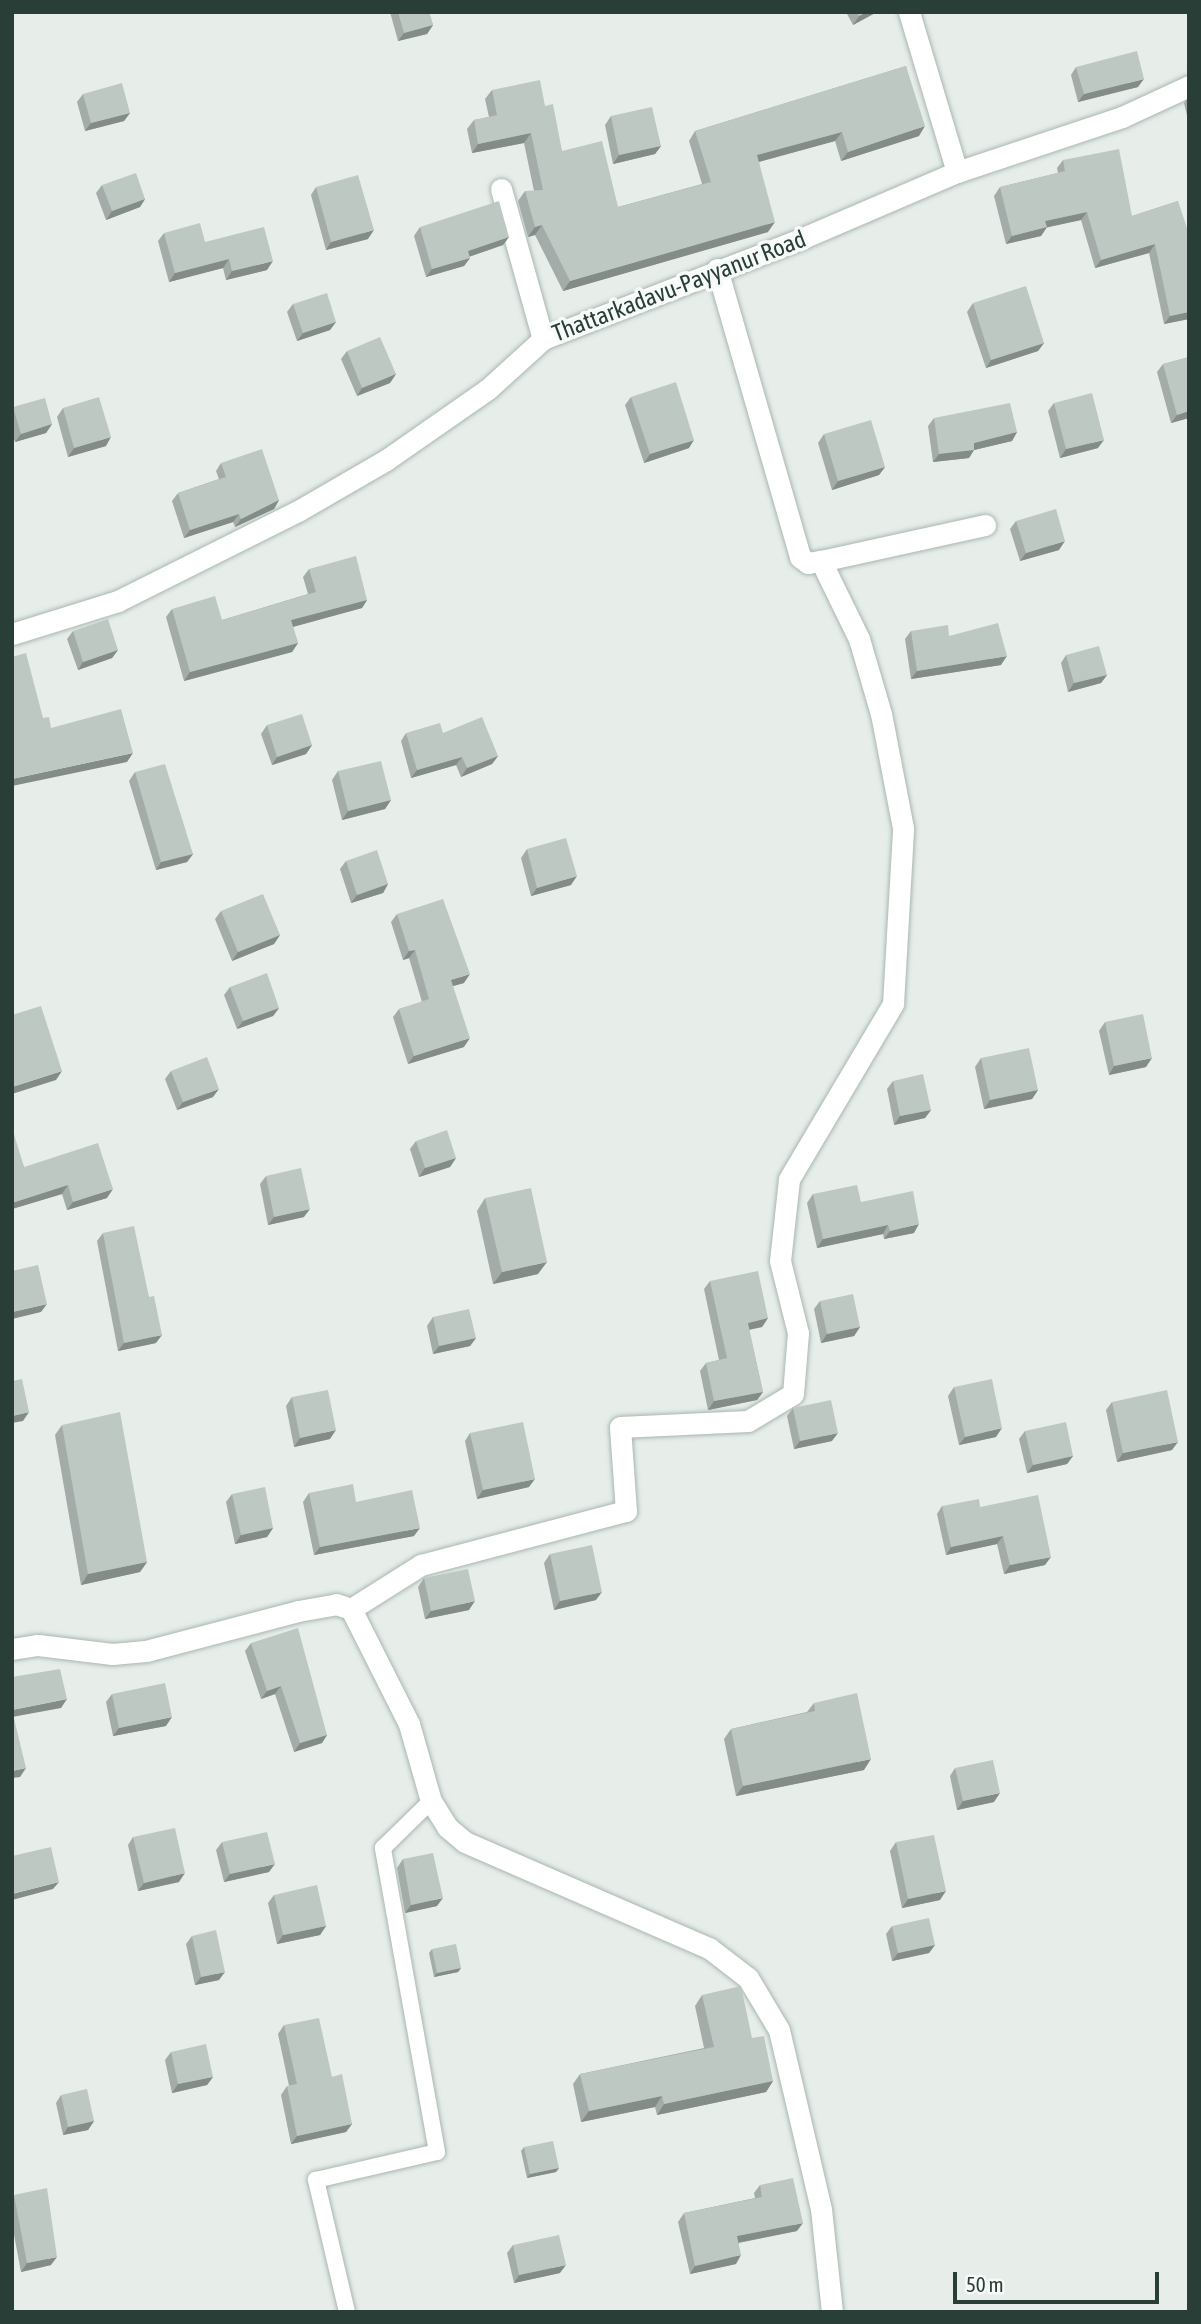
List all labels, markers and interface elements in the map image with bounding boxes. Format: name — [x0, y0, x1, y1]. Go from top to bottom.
street label: Thattarkadavu-Payyanur Road — [548, 224, 810, 348]
scale bar — [956, 2258, 1162, 2302]
text: 50 m — [966, 2272, 1004, 2296]

